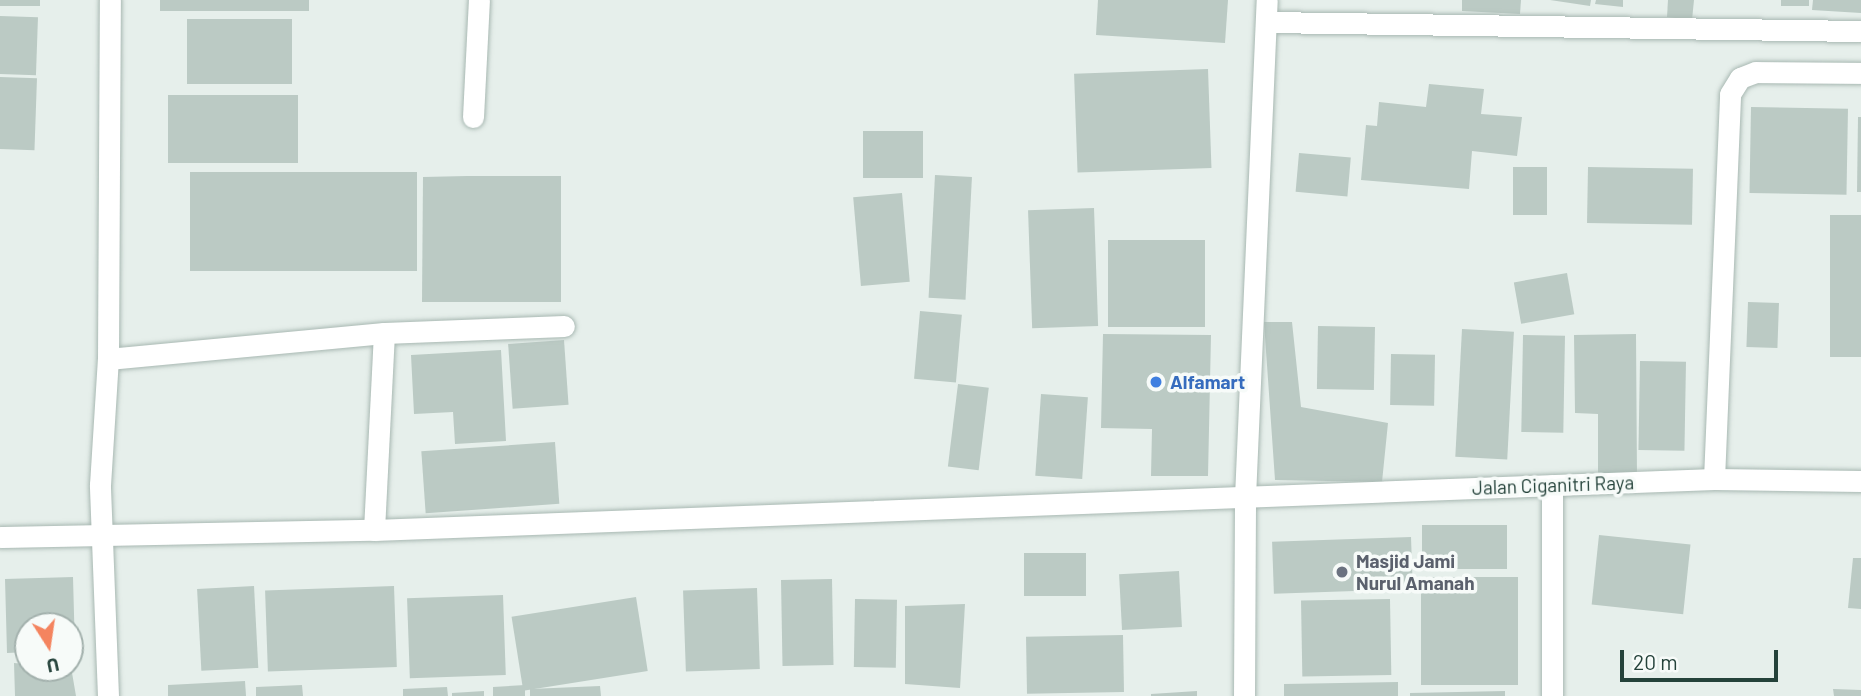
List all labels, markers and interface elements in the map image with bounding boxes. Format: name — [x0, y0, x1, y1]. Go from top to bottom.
place label: Alfamart — [1170, 371, 1245, 393]
marker: Alfamart — [1148, 374, 1164, 390]
street label: Jalan Ciganitri Raya — [1472, 471, 1634, 499]
place label: Masjid Jami Nurul Amanah — [1356, 550, 1475, 594]
marker: Masjid Jami Nurul Amanah — [1334, 564, 1350, 580]
north arrow — [14, 612, 84, 682]
scale bar — [1623, 636, 1780, 680]
text: 20 m — [1633, 649, 1678, 674]
text: U — [45, 654, 61, 679]

